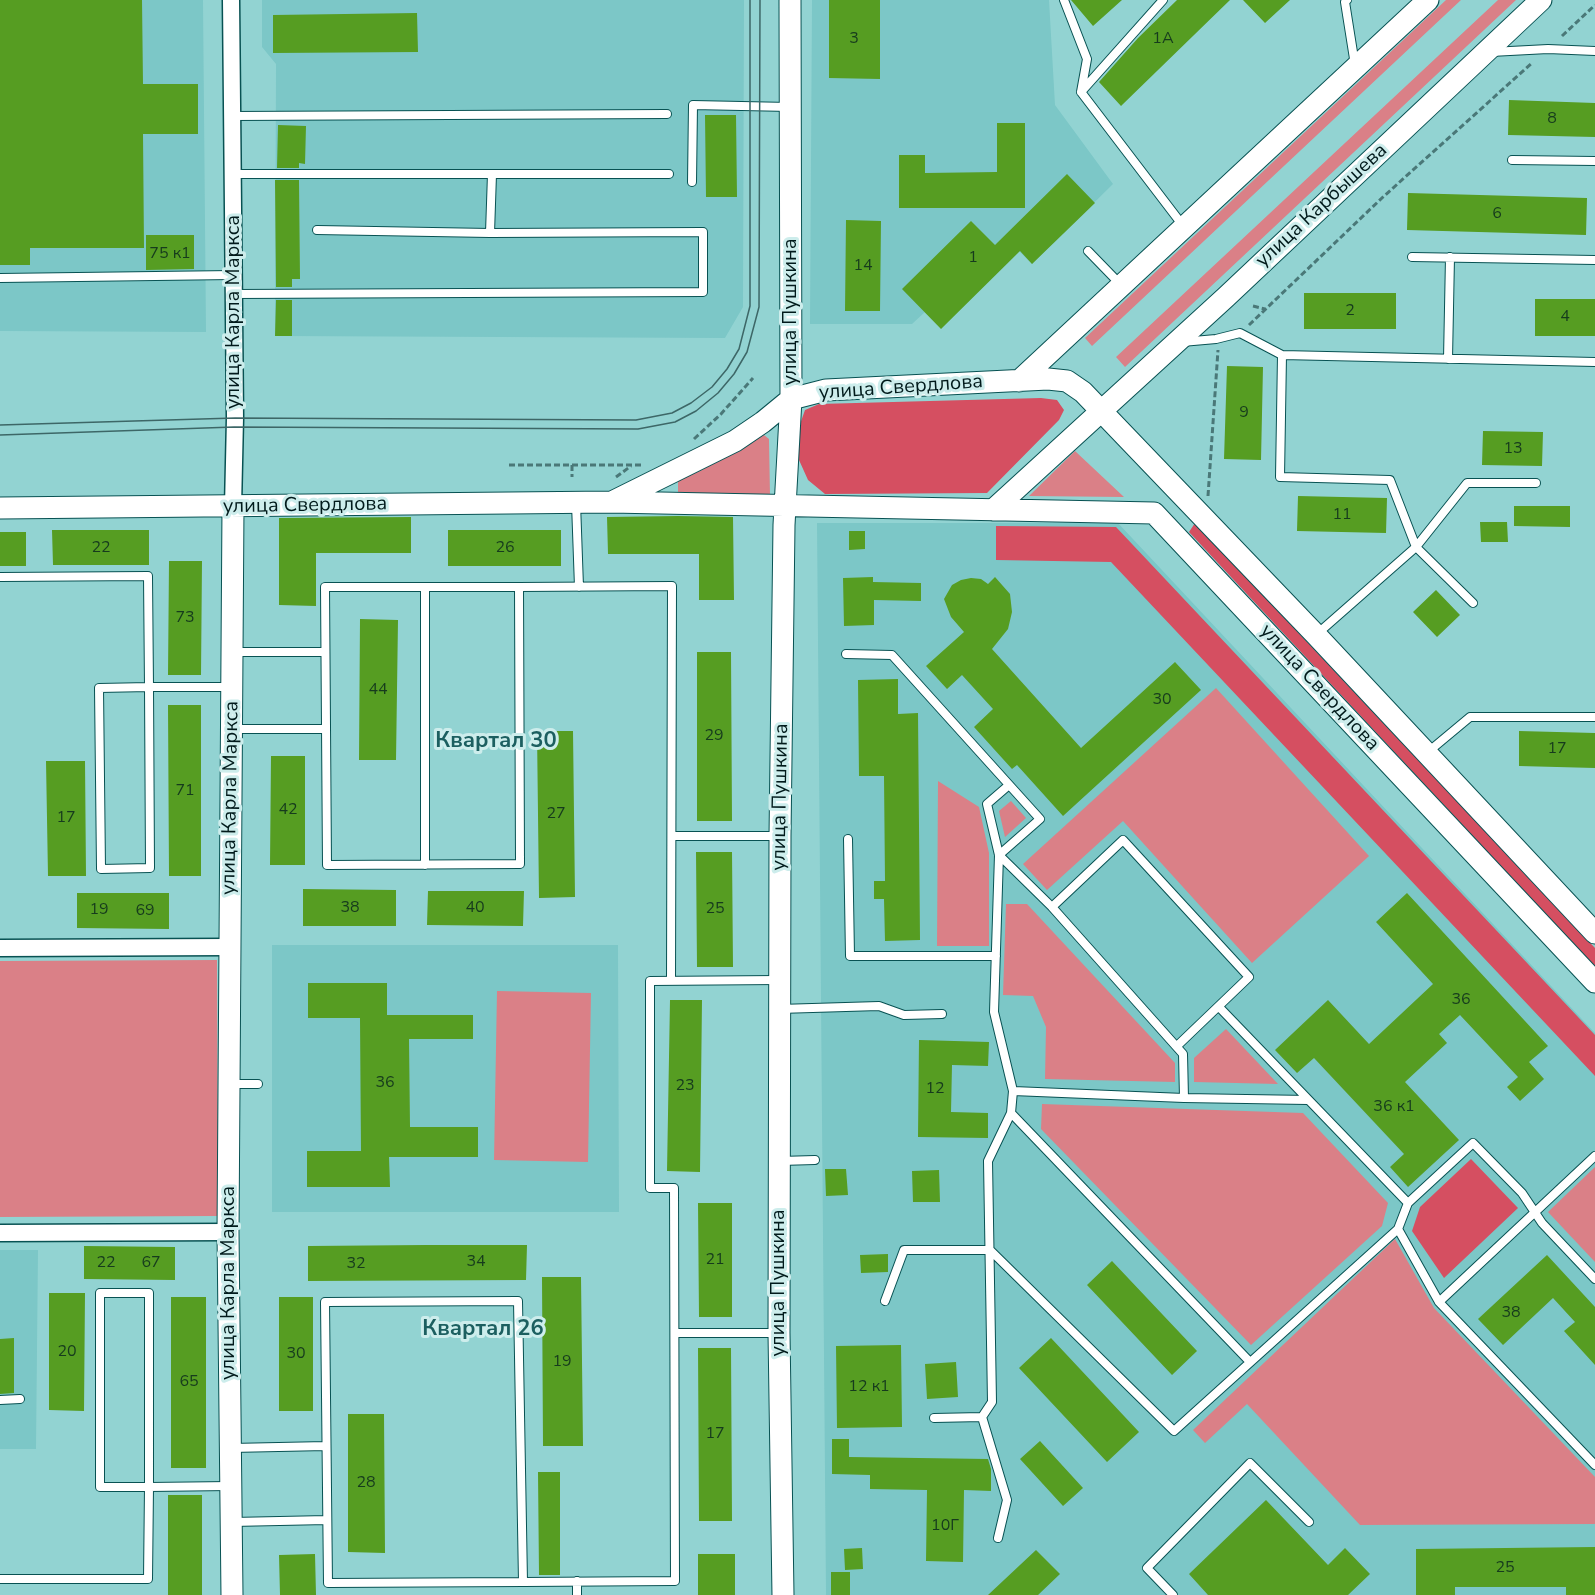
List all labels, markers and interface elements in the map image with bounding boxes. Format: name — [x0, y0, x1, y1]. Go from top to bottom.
house number: 3 — [849, 29, 859, 49]
house number: 1А — [1152, 29, 1174, 49]
house number: 8 — [1547, 109, 1557, 129]
street label: улица Карбышева — [1251, 139, 1393, 273]
house number: 6 — [1492, 204, 1502, 224]
street label: улица Карла Маркса — [222, 215, 246, 409]
street label: улица Пушкина — [779, 238, 803, 386]
house number: 75 к1 — [149, 244, 191, 264]
house number: 1 — [968, 248, 978, 268]
house number: 14 — [853, 256, 873, 276]
house number: 2 — [1345, 301, 1355, 321]
house number: 4 — [1560, 307, 1570, 327]
street label: улица Свердлова — [818, 370, 984, 406]
house number: 9 — [1239, 403, 1249, 423]
house number: 13 — [1503, 439, 1523, 459]
street label: улица Свердлова — [223, 493, 387, 519]
house number: 11 — [1332, 505, 1352, 525]
house number: 22 — [91, 538, 111, 558]
house number: 26 — [495, 538, 515, 558]
house number: 73 — [175, 608, 195, 628]
street label: улица Свердлова — [1254, 620, 1384, 756]
house number: 44 — [368, 680, 388, 700]
house number: 30 — [1152, 690, 1172, 710]
street label: улица Карла Маркса — [217, 701, 245, 895]
street label: улица Пушкина — [768, 723, 794, 871]
house number: 29 — [704, 726, 724, 746]
district label: Квартал 30 — [435, 729, 557, 755]
house number: 17 — [1547, 739, 1567, 759]
house number: 71 — [175, 781, 195, 801]
house number: 42 — [278, 800, 298, 820]
house number: 27 — [546, 804, 566, 824]
house number: 17 — [56, 808, 76, 828]
house number: 38 — [340, 898, 360, 918]
house number: 40 — [465, 898, 485, 918]
house number: 25 — [705, 899, 725, 919]
house number: 19 — [89, 900, 109, 920]
house number: 69 — [135, 901, 155, 921]
house number: 36 — [1451, 990, 1471, 1010]
house number: 36 — [375, 1073, 395, 1093]
house number: 23 — [675, 1076, 695, 1096]
house number: 12 — [925, 1079, 945, 1099]
house number: 36 к1 — [1373, 1097, 1415, 1117]
street label: улица Карла Маркса — [217, 1186, 241, 1380]
street label: улица Пушкина — [767, 1209, 791, 1357]
house number: 21 — [705, 1250, 725, 1270]
house number: 34 — [466, 1252, 486, 1272]
house number: 22 — [96, 1253, 116, 1273]
house number: 67 — [141, 1253, 161, 1273]
house number: 32 — [346, 1254, 366, 1274]
house number: 38 — [1501, 1303, 1521, 1323]
district label: Квартал 26 — [422, 1317, 544, 1343]
house number: 20 — [57, 1342, 77, 1362]
house number: 30 — [286, 1344, 306, 1364]
house number: 19 — [552, 1352, 572, 1372]
house number: 65 — [179, 1372, 199, 1392]
house number: 12 к1 — [848, 1377, 890, 1397]
house number: 17 — [705, 1424, 725, 1444]
house number: 28 — [356, 1473, 376, 1493]
house number: 10Г — [931, 1516, 959, 1536]
house number: 25 — [1495, 1558, 1515, 1578]

